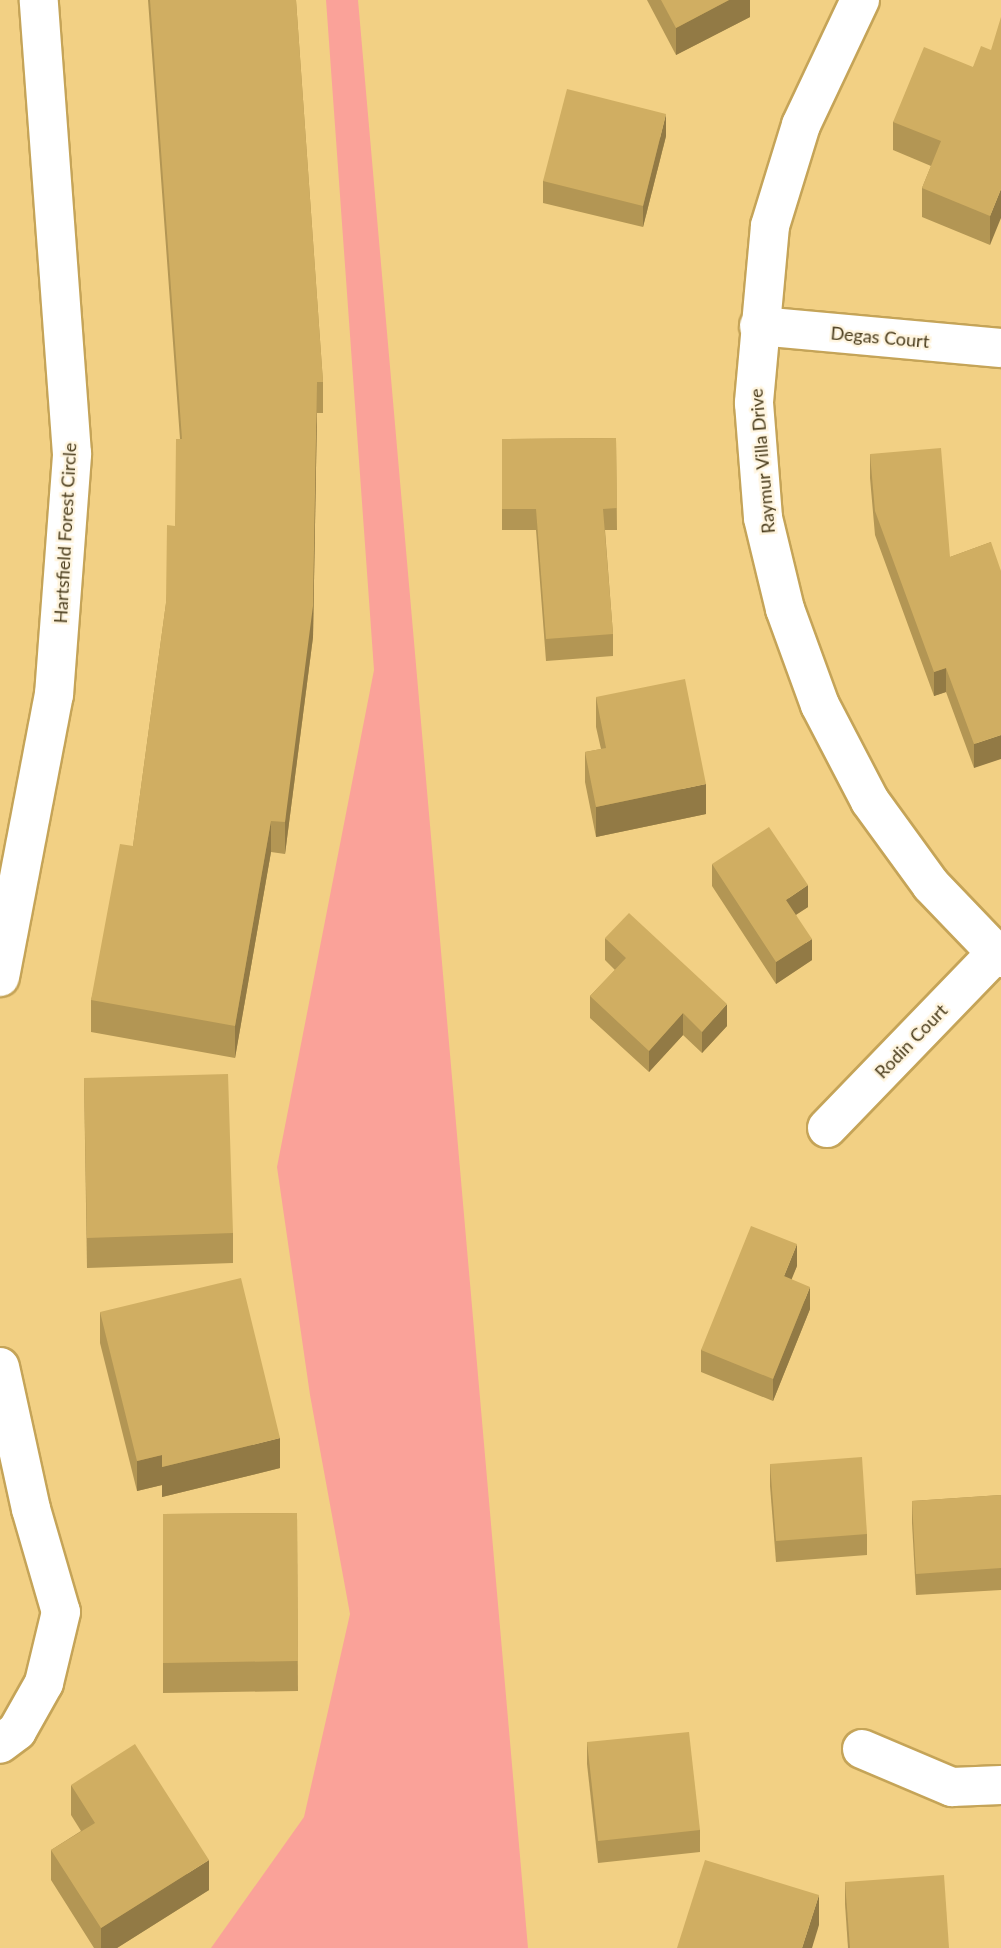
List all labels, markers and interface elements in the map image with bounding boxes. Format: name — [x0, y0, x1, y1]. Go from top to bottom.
street label: Degas Court — [830, 322, 930, 352]
street label: Raymur Villa Drive — [745, 387, 779, 535]
street label: Hartsfield Forest Circle — [49, 442, 81, 624]
street label: Rodin Court — [870, 999, 952, 1083]

